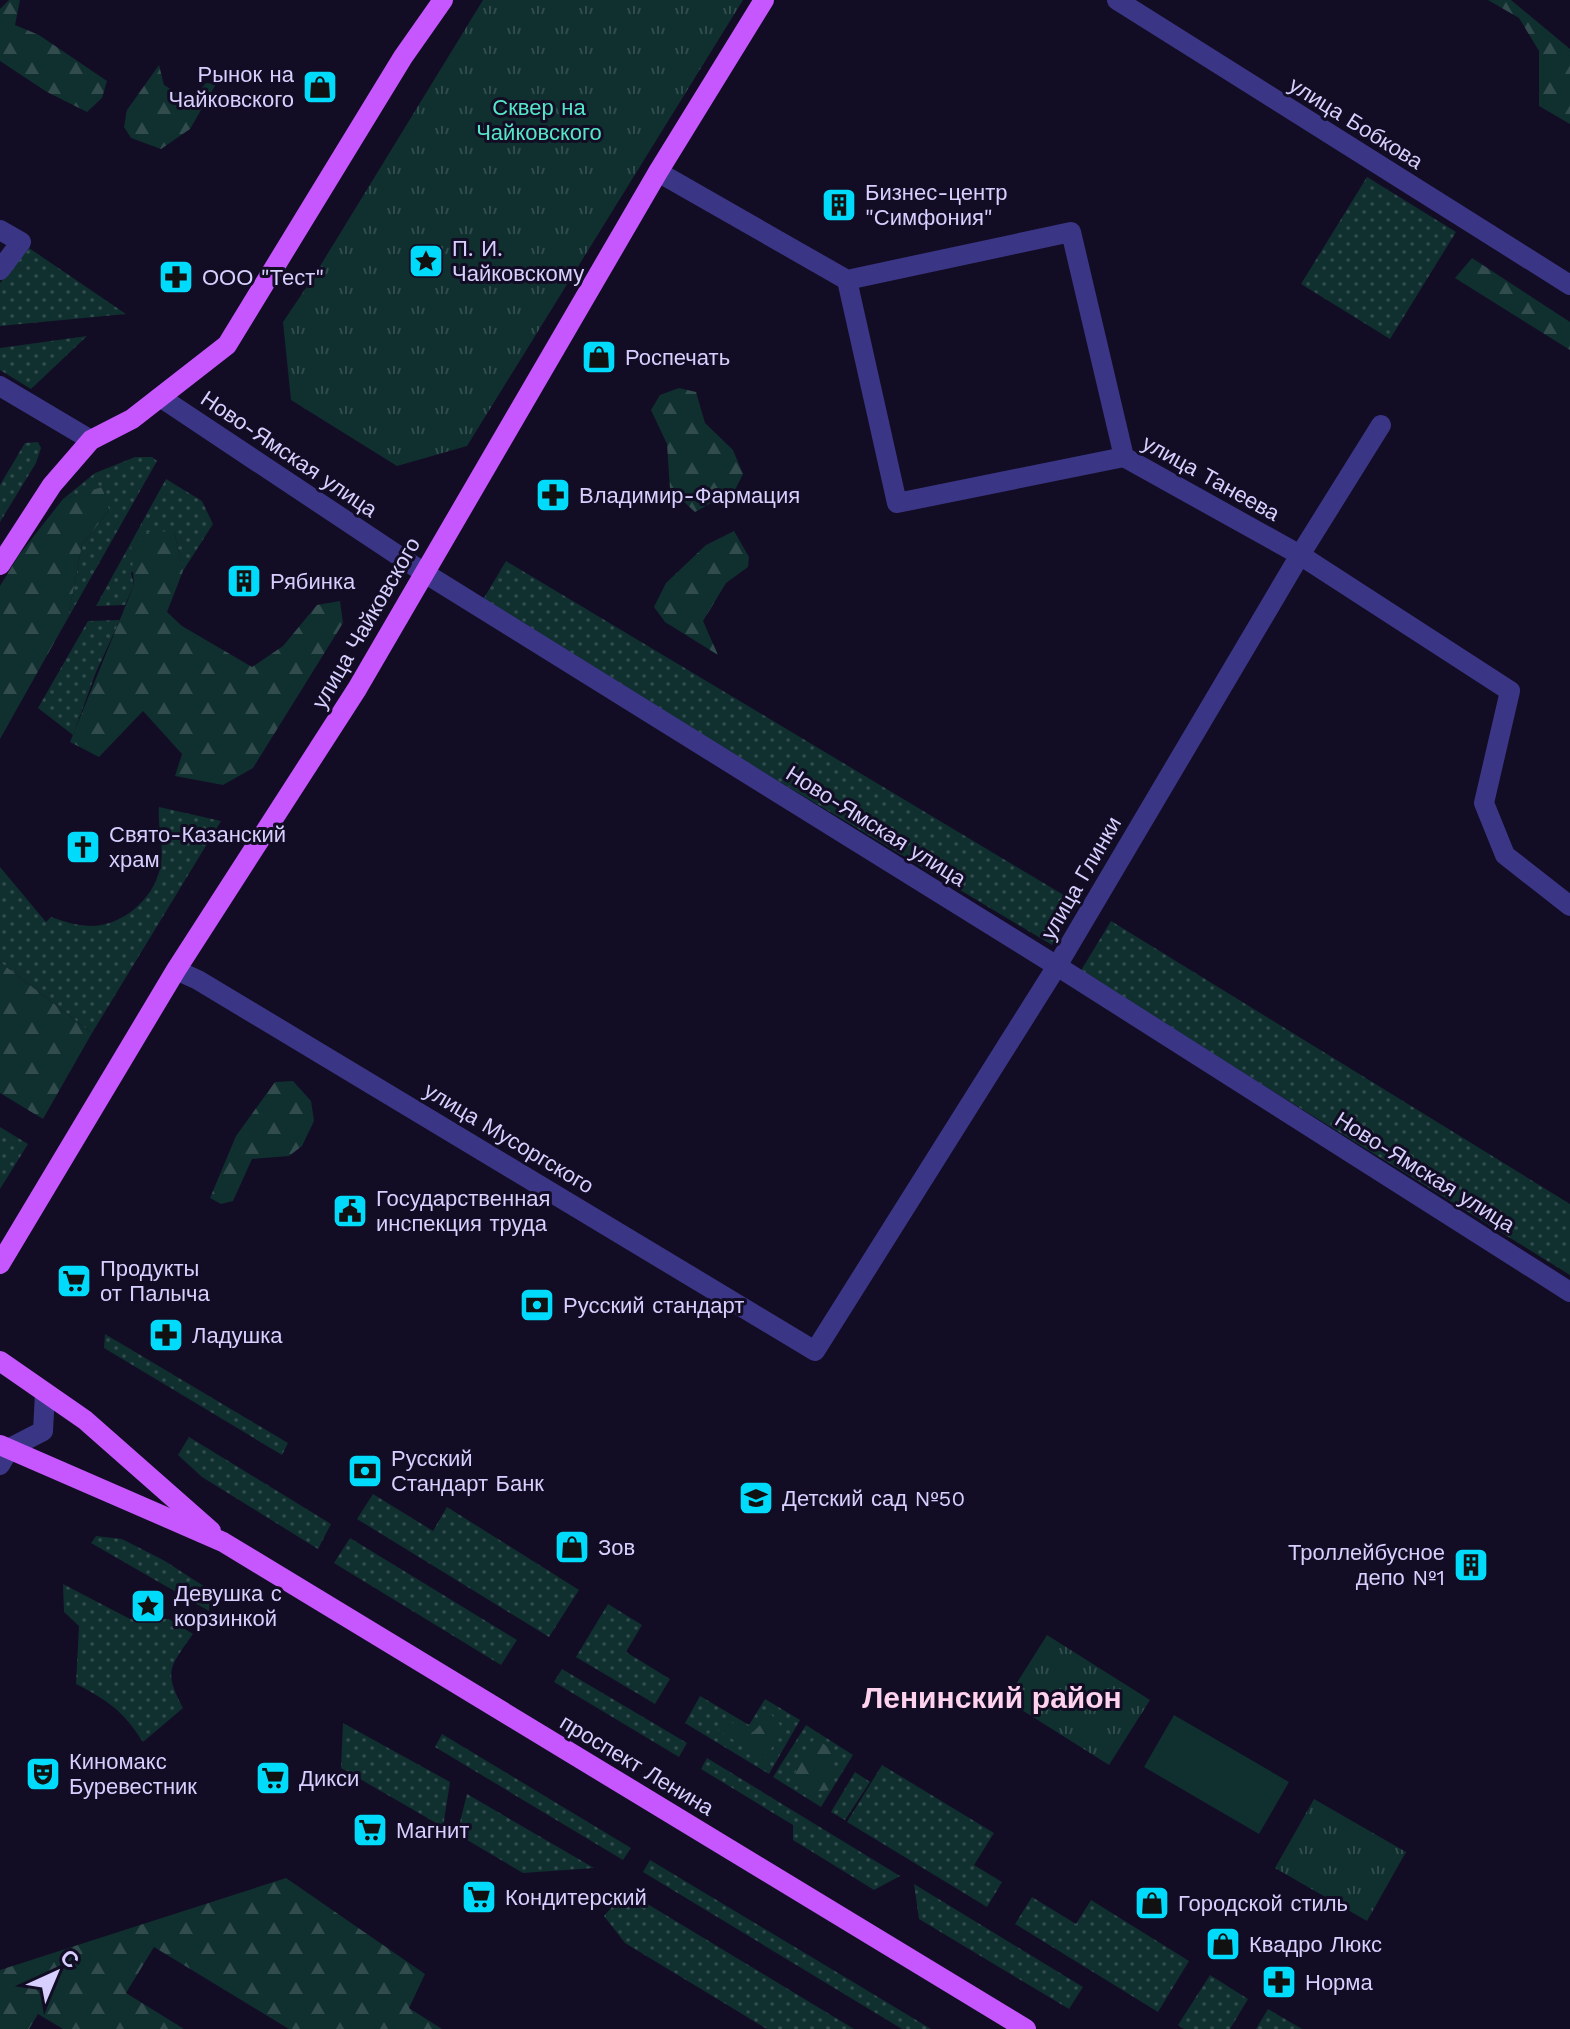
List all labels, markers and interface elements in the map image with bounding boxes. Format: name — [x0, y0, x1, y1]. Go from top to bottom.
place label: Рынок на Чайковского — [168, 62, 295, 112]
shop icon: Рынок на Чайковского — [301, 68, 339, 106]
street label: улица Бобкова — [1284, 72, 1428, 175]
park label: Сквер на Чайковского — [476, 95, 602, 145]
place label: Бизнес-центр "Симфония" — [865, 180, 1007, 230]
building icon: Бизнес-центр "Симфония" — [820, 186, 858, 224]
place label: П. И. Чайковскому — [452, 236, 584, 286]
place icon: П. И. Чайковскому — [407, 242, 445, 280]
pharmacy icon: ООО "Тест" — [157, 258, 195, 296]
place label: ООО "Тест" — [202, 265, 324, 290]
shop icon: Роспечать — [580, 338, 618, 376]
place label: Роспечать — [625, 345, 730, 370]
street label: Ново-Ямская улица — [196, 386, 383, 523]
street label: улица Танеева — [1138, 430, 1285, 526]
pharmacy icon: Владимир-Фармация — [534, 476, 572, 514]
place label: Владимир-Фармация — [579, 483, 800, 508]
street label: улица Чайковского — [307, 533, 425, 713]
building icon: Рябинка — [225, 562, 263, 600]
place label: Рябинка — [270, 569, 356, 594]
street label: Ново-Ямская улица — [781, 760, 971, 892]
street label: улица Глинки — [1036, 812, 1126, 944]
place label: Свято-Казанский храм — [109, 822, 286, 872]
church icon: Свято-Казанский храм — [64, 828, 102, 866]
street label: улица Мусоргского — [420, 1077, 598, 1199]
street label: Ново-Ямская улица — [1330, 1106, 1520, 1238]
place label: Государственная инспекция труда — [376, 1186, 550, 1236]
public building icon: Государственная инспекция труда — [331, 1192, 369, 1230]
place label: Продукты от Палыча — [100, 1256, 210, 1306]
supermarket icon: Продукты от Палыча — [55, 1262, 93, 1300]
bank icon: Русский стандарт — [518, 1286, 556, 1324]
place label: Русский стандарт — [563, 1293, 744, 1318]
pharmacy icon: Ладушка — [147, 1316, 185, 1354]
place label: Ладушка — [192, 1323, 283, 1348]
place label: Русский Стандарт Банк — [391, 1446, 544, 1496]
bank icon: Русский Стандарт Банк — [346, 1452, 384, 1490]
school or university icon: Детский сад №50 — [737, 1479, 775, 1517]
place label: Детский сад №50 — [782, 1486, 965, 1511]
shop icon: Зов — [553, 1528, 591, 1566]
place label: Зов — [598, 1535, 635, 1560]
place label: Троллейбусное депо №1 — [1288, 1540, 1445, 1590]
building icon: Троллейбусное депо №1 — [1452, 1546, 1490, 1584]
place label: Девушка с корзинкой — [174, 1581, 282, 1631]
place icon: Девушка с корзинкой — [129, 1587, 167, 1625]
district label: Ленинский район — [862, 1680, 1122, 1715]
street label: проспект Ленина — [556, 1709, 719, 1821]
place label: Киномакс Буревестник — [69, 1749, 197, 1799]
theatre icon: Киномакс Буревестник — [24, 1755, 62, 1793]
supermarket icon: Дикси — [254, 1759, 292, 1797]
place label: Дикси — [299, 1766, 359, 1791]
supermarket icon: Магнит — [351, 1811, 389, 1849]
place label: Магнит — [396, 1818, 469, 1843]
supermarket icon: Кондитерский — [460, 1878, 498, 1916]
shop icon: Городской стиль — [1133, 1884, 1171, 1922]
place label: Кондитерский — [505, 1885, 647, 1910]
place label: Городской стиль — [1178, 1891, 1348, 1916]
shop icon: Квадро Люкс — [1204, 1925, 1242, 1963]
place label: Квадро Люкс — [1249, 1932, 1382, 1957]
north arrow — [16, 1933, 96, 2013]
text: С — [55, 1944, 84, 1974]
pharmacy icon: Норма — [1260, 1963, 1298, 2001]
place label: Норма — [1305, 1970, 1373, 1995]

